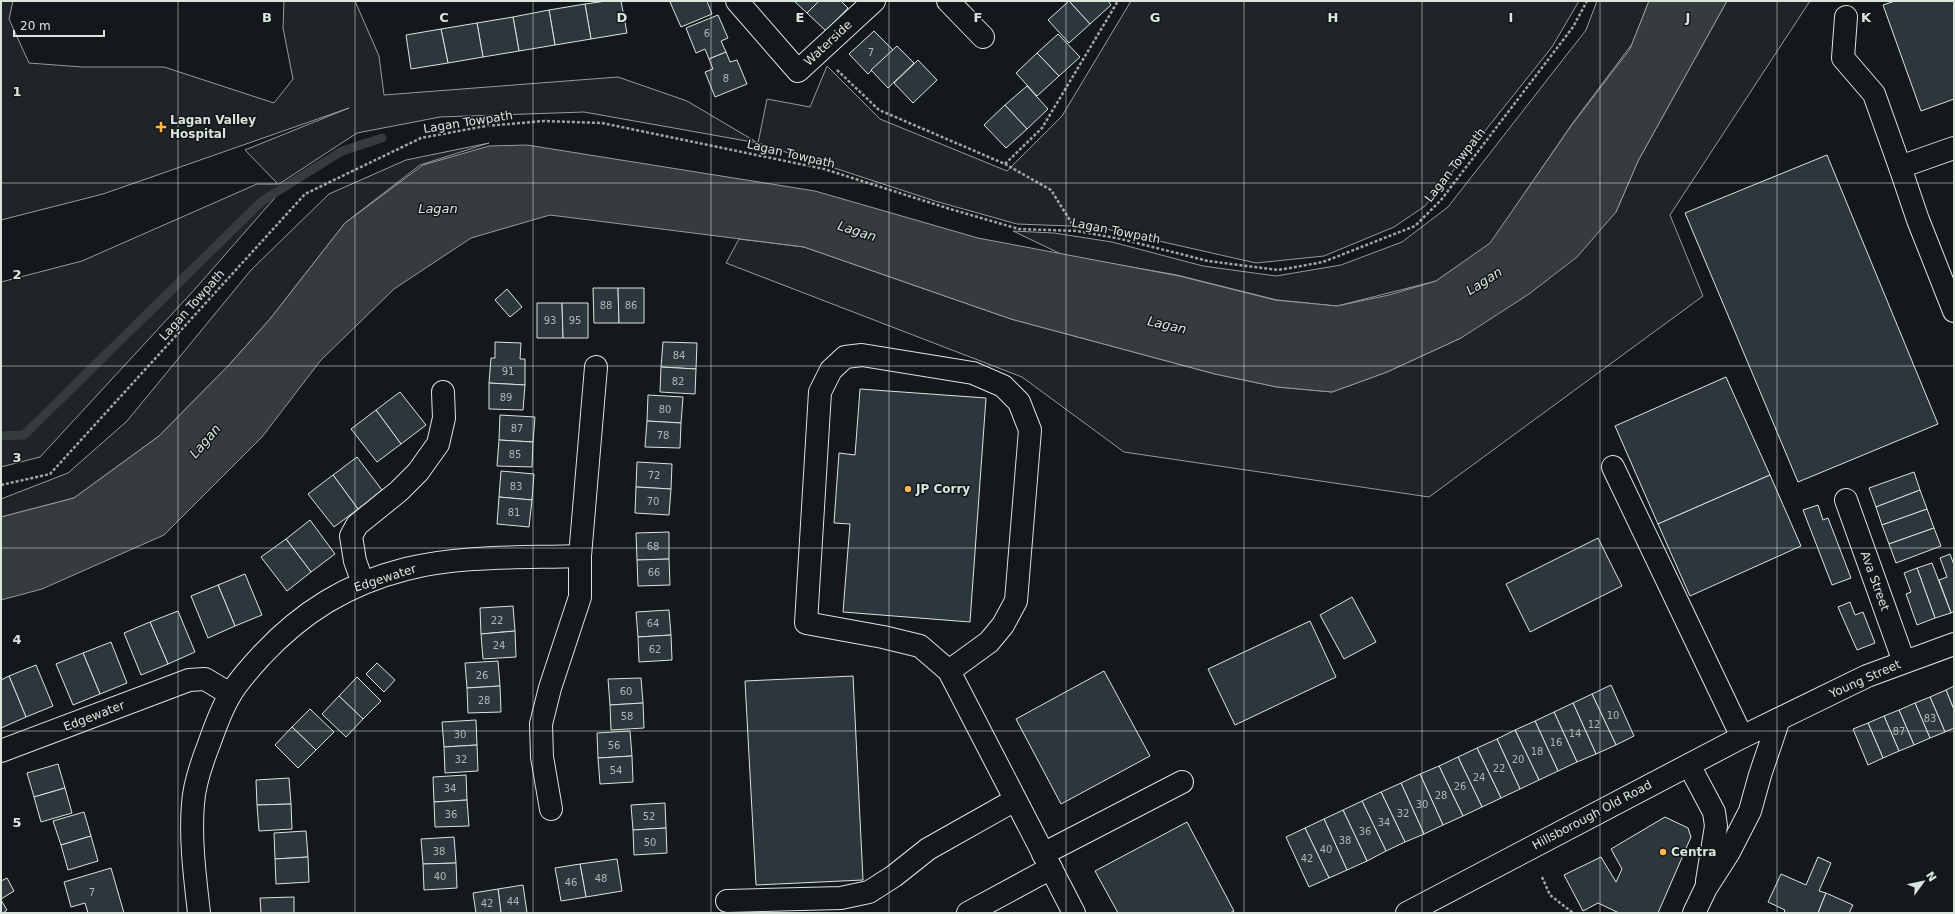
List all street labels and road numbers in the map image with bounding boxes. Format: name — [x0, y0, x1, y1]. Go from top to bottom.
street label: Waterside — [801, 17, 855, 69]
street label: Lagan Towpath — [422, 108, 514, 136]
street label: Lagan Towpath — [1422, 125, 1488, 205]
street label: Lagan Towpath — [745, 137, 837, 171]
street label: Lagan Towpath — [1070, 216, 1162, 246]
street label: Lagan Towpath — [157, 267, 227, 343]
street label: Ava Street — [1858, 549, 1892, 613]
street label: Edgewater — [352, 561, 418, 595]
street label: Young Street — [1826, 657, 1903, 701]
street label: Edgewater — [61, 698, 127, 734]
street label: Hillsborough Old Road — [1530, 778, 1654, 852]

